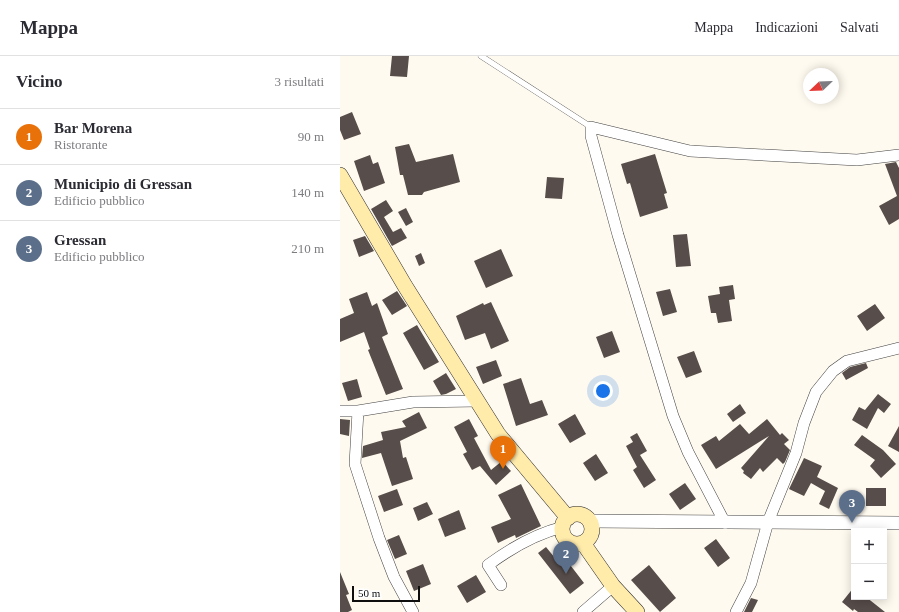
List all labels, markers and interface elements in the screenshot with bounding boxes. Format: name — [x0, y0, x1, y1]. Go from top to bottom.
text: Mappa — [20, 17, 78, 38]
text: Mappa — [694, 20, 733, 35]
text: Indicazioni — [755, 20, 818, 35]
text: Salvati — [840, 20, 879, 35]
north arrow — [803, 68, 839, 104]
text: Vicino — [16, 72, 63, 91]
text: 3 risultati — [275, 74, 324, 89]
text: Bar Morena — [54, 120, 132, 136]
text: 1 — [26, 129, 32, 144]
text: 90 m — [298, 129, 324, 144]
text: Ristorante — [54, 137, 107, 152]
text: Municipio di Gressan — [54, 176, 192, 192]
text: 2 — [26, 185, 32, 200]
text: 140 m — [291, 185, 324, 200]
text: Edificio pubblico — [54, 193, 145, 208]
text: Gressan — [54, 232, 106, 248]
text: 3 — [26, 241, 32, 256]
text: 210 m — [291, 241, 324, 256]
text: Edificio pubblico — [54, 249, 145, 264]
your location — [593, 381, 613, 401]
pin: 1 — [490, 436, 516, 469]
pin: 3 — [839, 490, 865, 523]
map controls — [851, 528, 887, 600]
button: + — [851, 528, 887, 564]
pin: 2 — [553, 541, 579, 574]
button: − — [851, 564, 887, 600]
scale bar — [352, 584, 420, 603]
text: 50 m — [358, 587, 380, 599]

